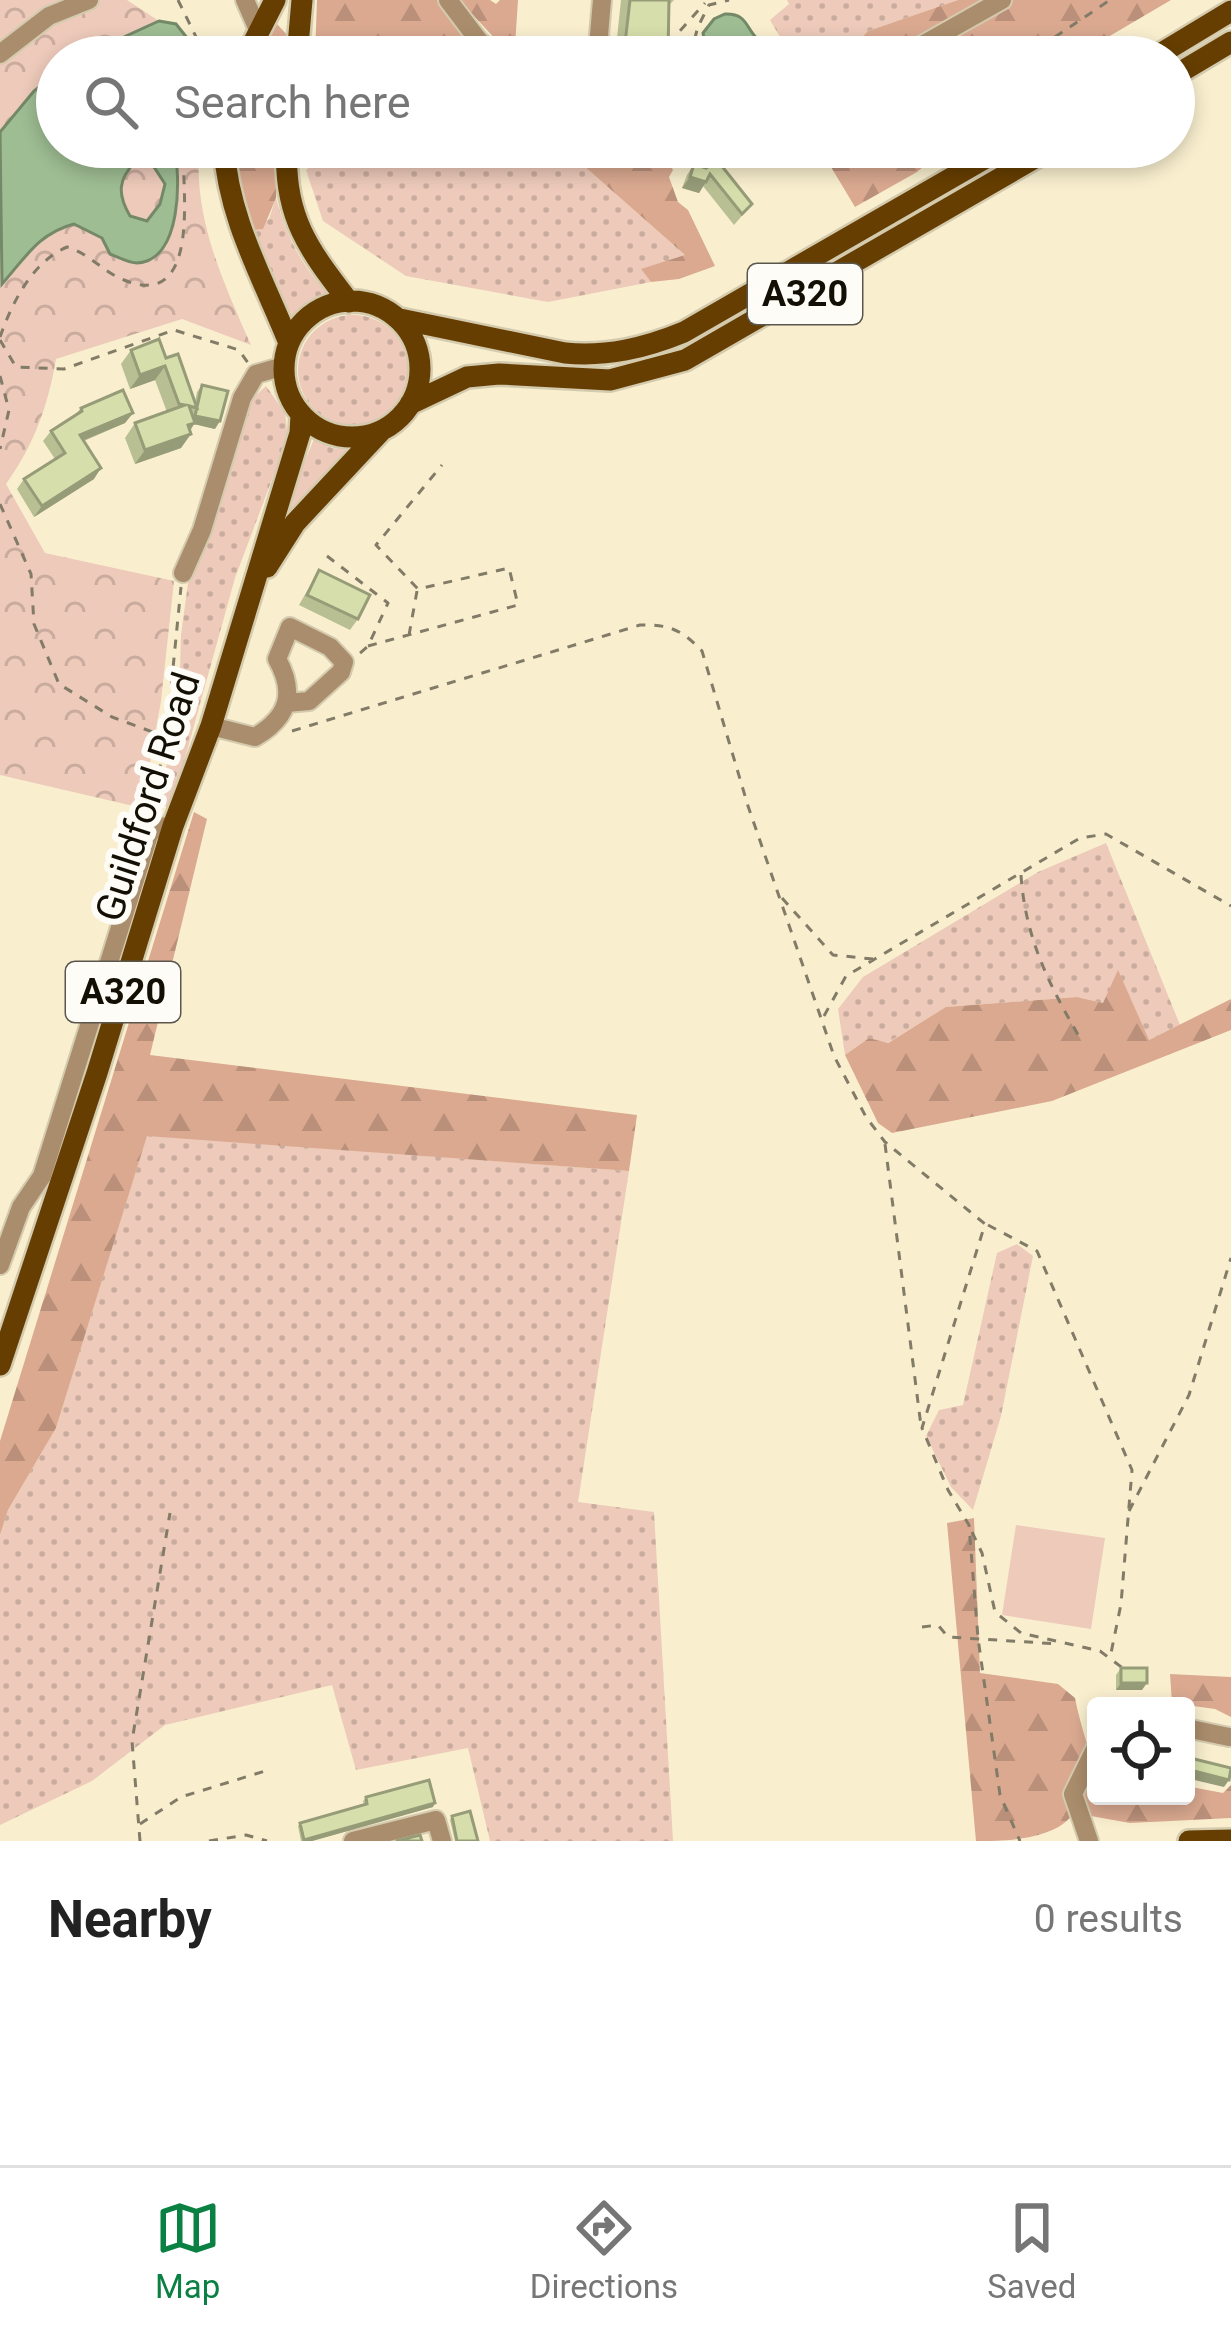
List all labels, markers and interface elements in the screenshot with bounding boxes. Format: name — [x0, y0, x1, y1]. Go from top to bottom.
search box — [36, 36, 1195, 168]
icon: search — [78, 69, 144, 135]
text: Search here — [174, 76, 411, 129]
road number: A320 — [748, 264, 862, 324]
street label: Guildford Road — [86, 667, 210, 927]
road number: A320 — [66, 962, 180, 1022]
map controls — [1087, 1697, 1195, 1805]
button: locate — [1087, 1697, 1195, 1805]
text: Nearby — [48, 1890, 212, 1949]
text: 0 results — [1034, 1896, 1183, 1942]
tab: Map — [155, 2195, 221, 2306]
tab: Directions — [530, 2195, 678, 2306]
tab: Saved — [987, 2195, 1076, 2306]

